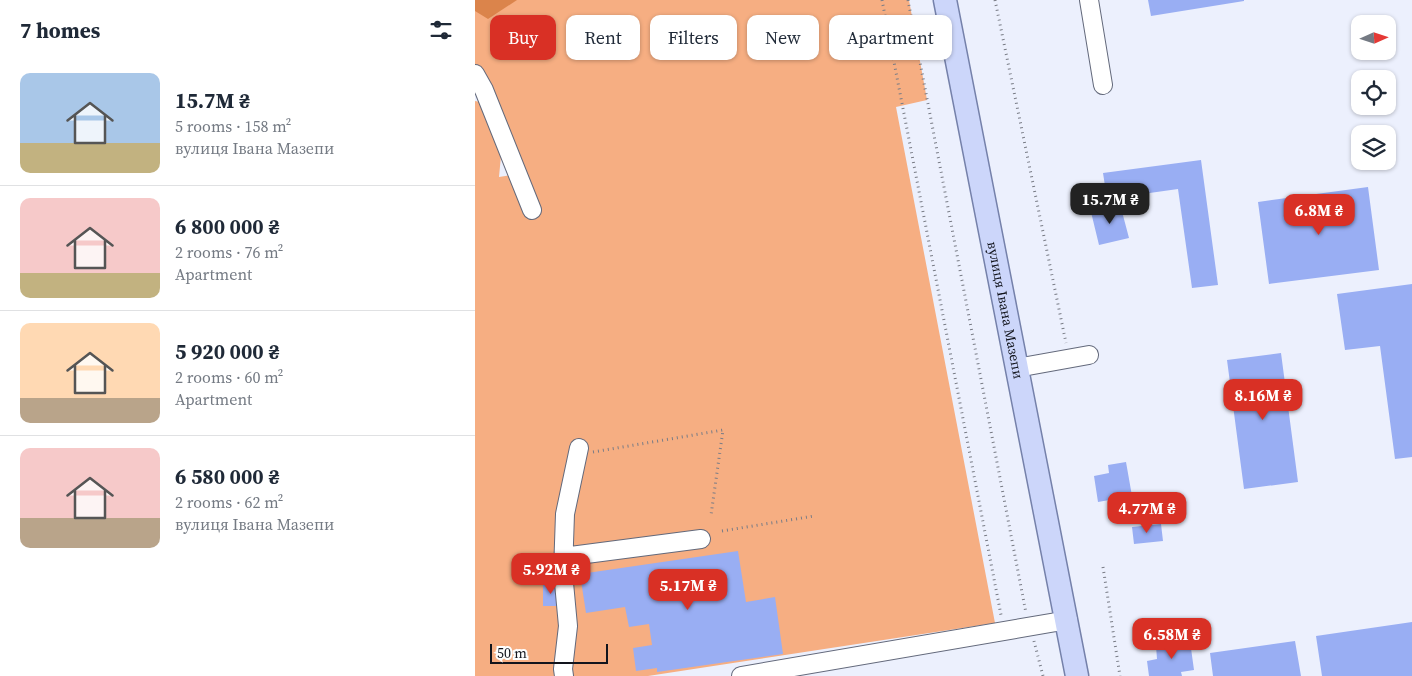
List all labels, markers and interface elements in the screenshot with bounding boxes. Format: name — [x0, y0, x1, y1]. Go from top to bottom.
chip: Buy — [490, 15, 556, 60]
chip: Rent — [566, 15, 640, 60]
chip: Filters — [650, 15, 737, 60]
chip: New — [747, 15, 819, 60]
chip: Apartment — [829, 15, 952, 60]
north arrow — [1351, 15, 1396, 60]
map controls — [1351, 15, 1396, 170]
text: 7 homes — [20, 16, 100, 45]
icon: filters — [427, 16, 455, 44]
button: locate — [1351, 70, 1396, 115]
text: 15.7M ₴ — [175, 86, 250, 115]
icon: home — [60, 93, 120, 153]
text: 5 rooms · 158 m² — [175, 115, 291, 137]
button: layers — [1351, 125, 1396, 170]
text: вулиця Івана Мазепи — [175, 137, 334, 159]
pin: 15.7M ₴ — [1064, 182, 1156, 225]
text: 15.7M ₴ — [1081, 188, 1139, 210]
pin: 6.8M ₴ — [1278, 194, 1360, 236]
text: 6.8M ₴ — [1295, 199, 1343, 221]
text: 6 800 000 ₴ — [175, 212, 280, 241]
icon: home — [60, 218, 120, 278]
street label: вулиця Івана Мазепи — [982, 240, 1029, 381]
text: 2 rooms · 76 m² — [175, 241, 283, 263]
text: Apartment — [175, 263, 252, 285]
text: 5 920 000 ₴ — [175, 337, 280, 366]
icon: home — [60, 343, 120, 403]
text: 2 rooms · 60 m² — [175, 366, 283, 388]
pin: 8.16M ₴ — [1217, 378, 1309, 421]
text: 8.16M ₴ — [1234, 384, 1292, 406]
text: Apartment — [175, 388, 252, 410]
text: 6 580 000 ₴ — [175, 462, 280, 491]
icon: home — [60, 468, 120, 528]
text: 2 rooms · 62 m² — [175, 491, 283, 513]
pin: 4.77M ₴ — [1101, 492, 1193, 534]
text: 4.77M ₴ — [1118, 497, 1176, 519]
text: вулиця Івана Мазепи — [175, 513, 334, 535]
pin: 5.92M ₴ — [505, 552, 597, 595]
text: 5.92M ₴ — [522, 558, 580, 580]
pin: 5.17M ₴ — [642, 568, 734, 611]
text: 5.17M ₴ — [659, 574, 717, 596]
pin: 6.58M ₴ — [1126, 618, 1218, 660]
text: 6.58M ₴ — [1143, 623, 1201, 645]
scale bar — [490, 641, 607, 664]
text: 50 m — [497, 643, 527, 663]

